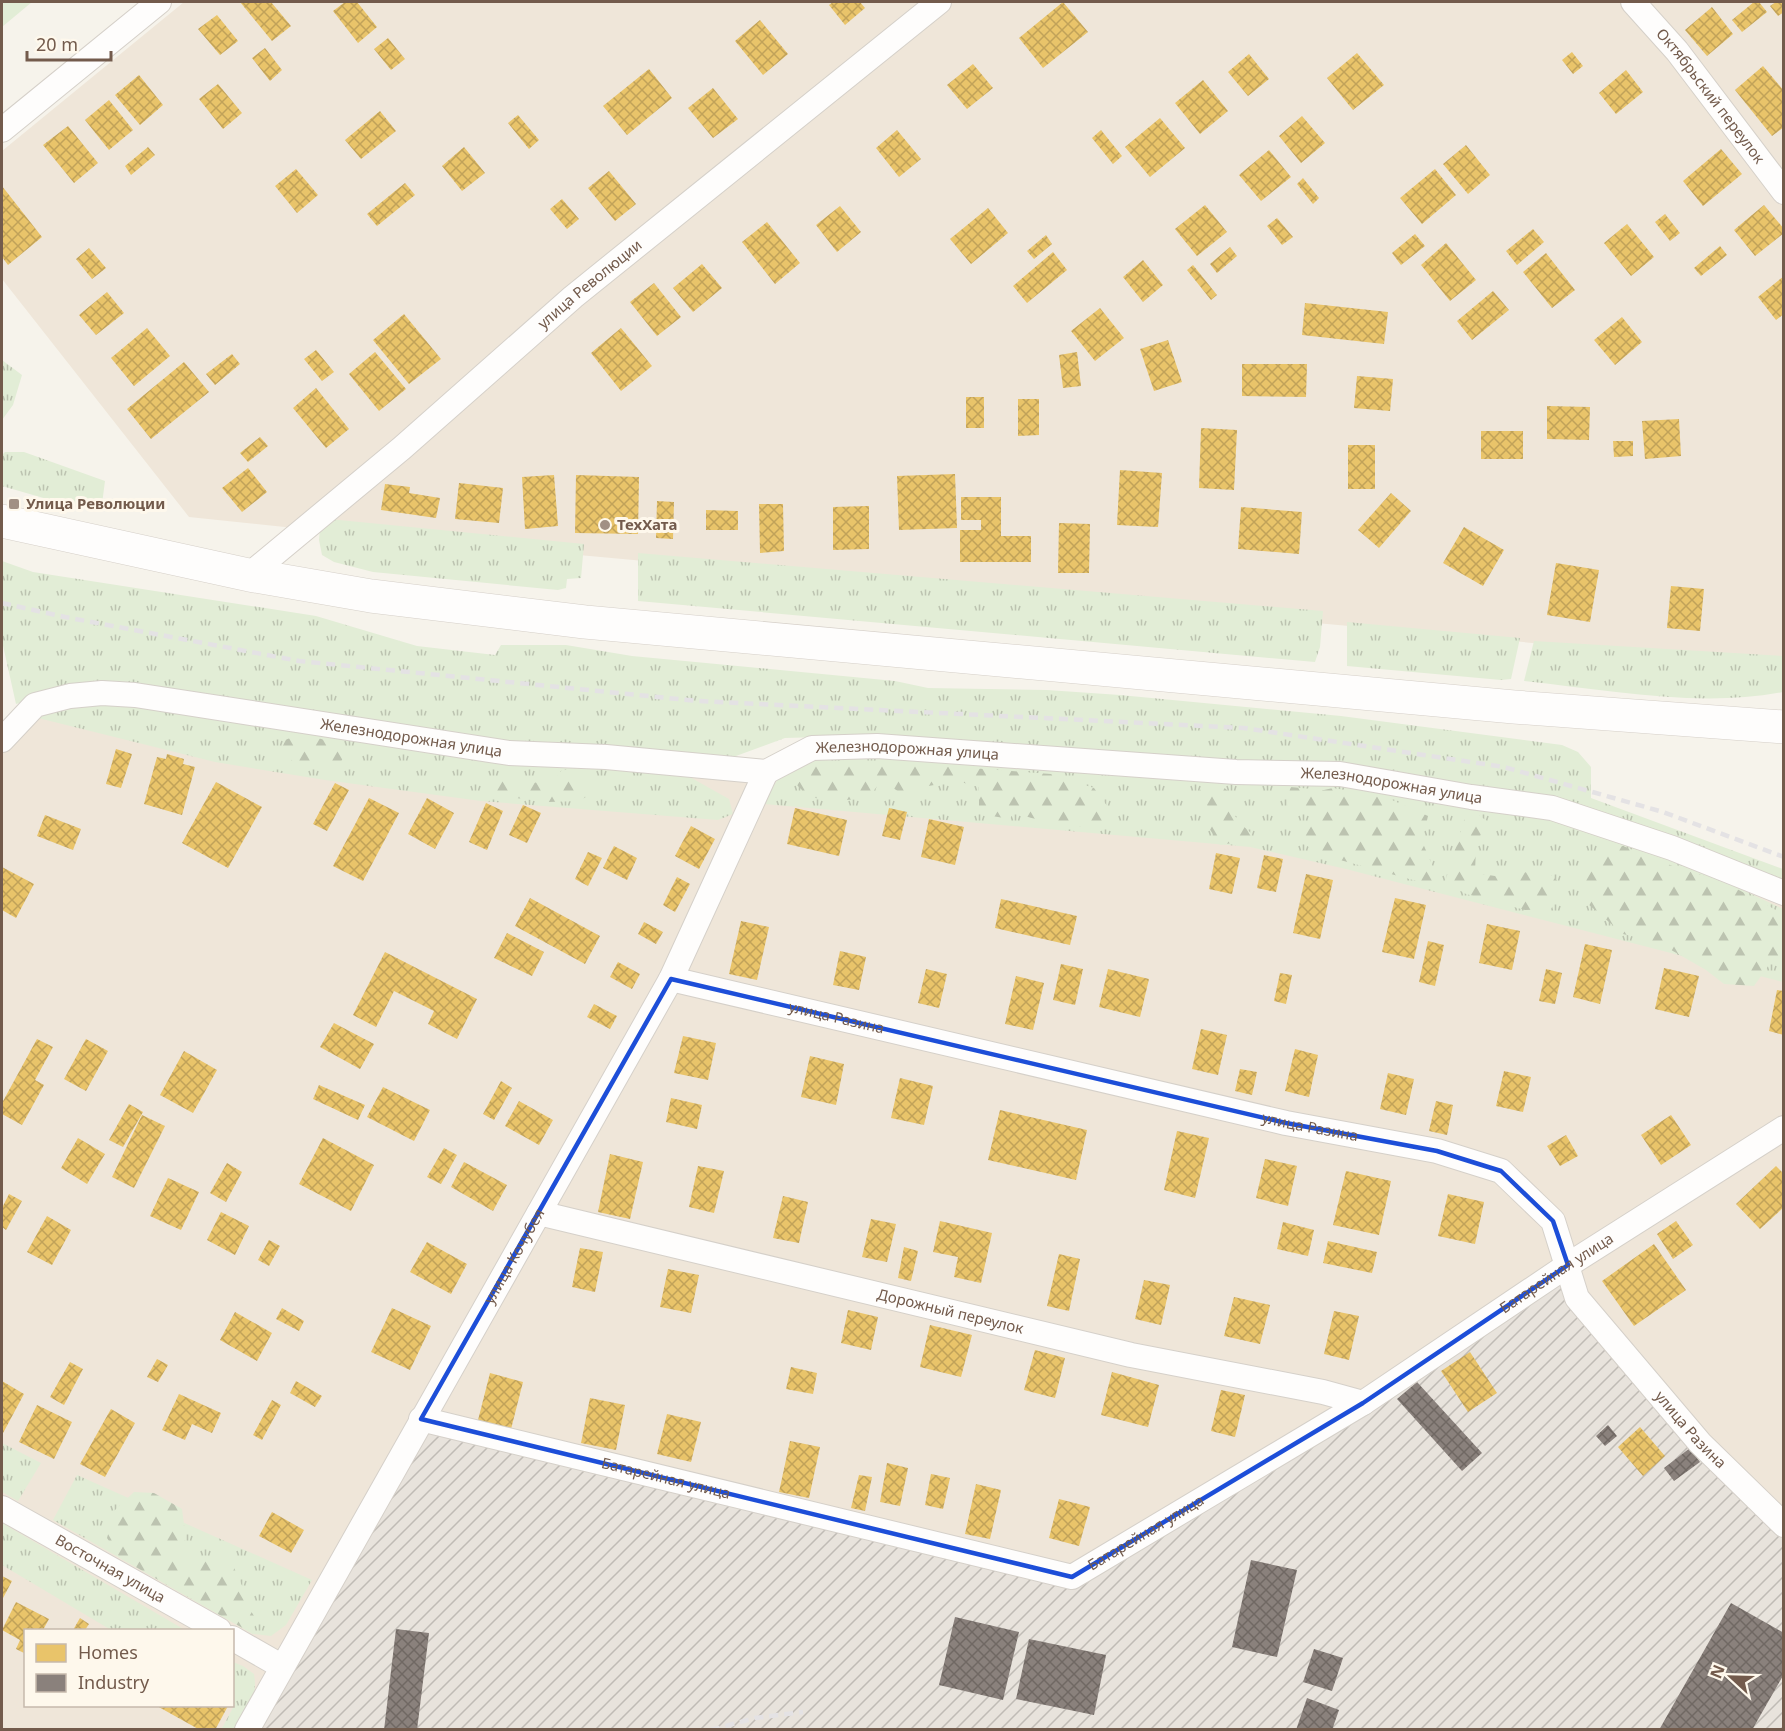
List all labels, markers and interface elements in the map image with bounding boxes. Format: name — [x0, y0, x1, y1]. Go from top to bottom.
scale bar — [27, 24, 111, 62]
street label: Октябрьский переулок — [1652, 24, 1770, 167]
text: 20 m — [36, 32, 78, 56]
street label: улица Революции — [533, 235, 646, 333]
place label: Улица Революции — [26, 493, 165, 513]
marker: Улица Революции — [7, 497, 21, 511]
place label: ТехХата — [617, 514, 677, 534]
marker: ТехХата — [598, 518, 612, 532]
street label: Железнодорожная улица — [319, 713, 504, 761]
street label: Железнодорожная улица — [815, 735, 1000, 764]
street label: Железнодорожная улица — [1300, 762, 1484, 807]
street label: улица Разина — [787, 996, 887, 1038]
street label: улица Разина — [1260, 1107, 1360, 1145]
street label: улица Кочубея — [479, 1204, 548, 1307]
street label: Батарейная улица — [1495, 1228, 1617, 1317]
street label: Дорожный переулок — [875, 1284, 1026, 1338]
street label: улица Разина — [1651, 1386, 1731, 1472]
street label: Батарейная улица — [600, 1452, 733, 1503]
street label: Батарейная улица — [1084, 1489, 1207, 1574]
street label: Восточная улица — [52, 1529, 169, 1607]
legend — [24, 1629, 234, 1707]
text: Homes — [78, 1640, 138, 1664]
north arrow — [1701, 1647, 1761, 1707]
text: N — [1704, 1661, 1730, 1682]
text: Industry — [78, 1670, 150, 1694]

